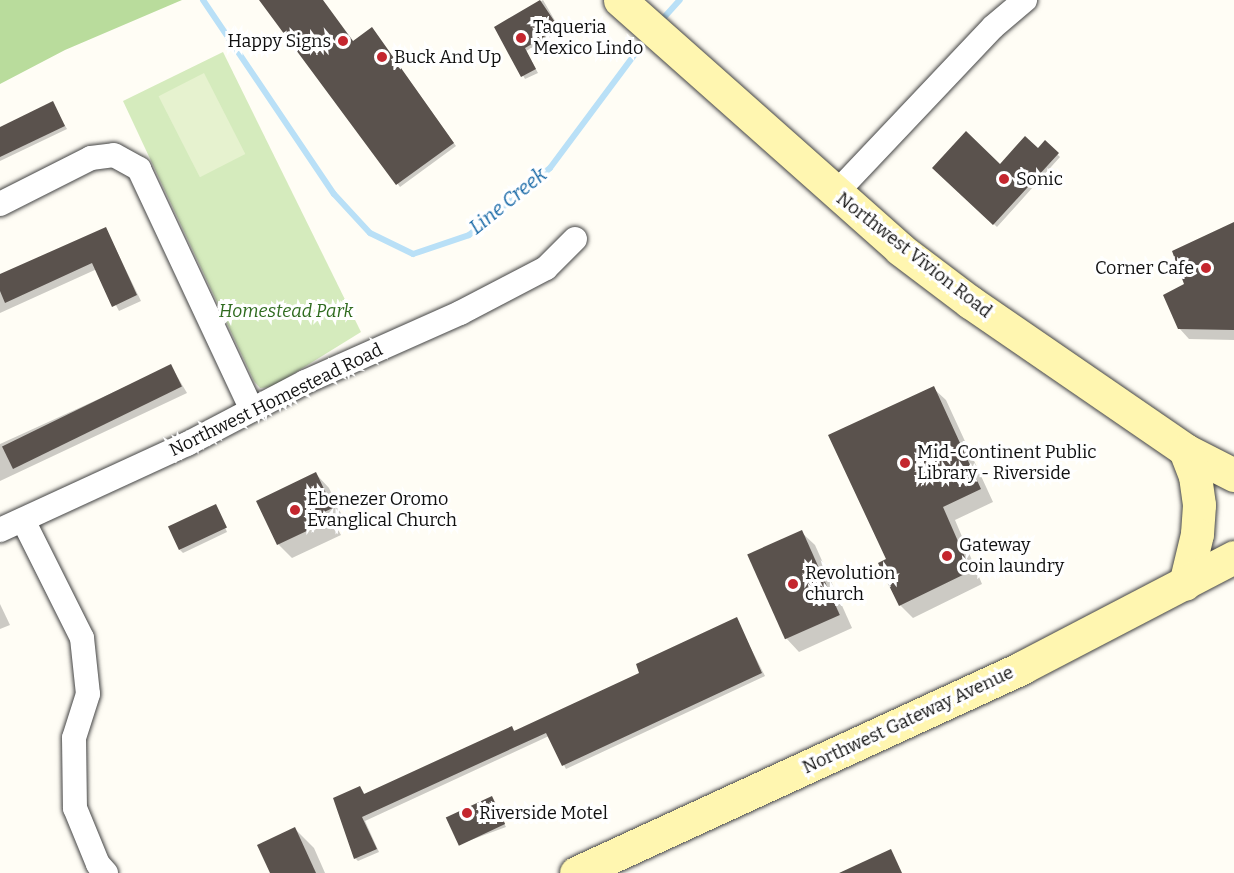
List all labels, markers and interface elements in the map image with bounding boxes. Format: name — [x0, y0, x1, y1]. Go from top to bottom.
place label: Taqueria Mexico Lindo — [533, 17, 643, 60]
place label: Happy Signs — [227, 30, 331, 52]
marker: Taqueria Mexico Lindo — [514, 31, 528, 45]
marker: Happy Signs — [336, 34, 350, 48]
place label: Buck And Up — [394, 46, 501, 68]
marker: Buck And Up — [375, 50, 389, 64]
water label: Line Creek — [464, 163, 552, 239]
place label: Sonic — [1016, 168, 1063, 190]
marker: Sonic — [997, 172, 1011, 186]
street label: Northwest Vivion Road — [832, 188, 996, 322]
place label: Corner Cafe — [1095, 257, 1194, 279]
marker: Corner Cafe — [1199, 261, 1213, 275]
park label: Homestead Park — [219, 300, 353, 322]
street label: Northwest Homestead Road — [166, 339, 386, 461]
place label: Mid-Continent Public Library - Riverside — [917, 442, 1097, 484]
marker: Mid-Continent Public Library - Riverside — [898, 456, 912, 470]
place label: Ebenezer Oromo Evanglical Church — [307, 489, 457, 532]
marker: Ebenezer Oromo Evanglical Church — [288, 503, 302, 517]
place label: Gateway coin laundry — [959, 535, 1064, 578]
marker: Gateway coin laundry — [940, 549, 954, 563]
place label: Revolution church — [805, 563, 895, 606]
marker: Revolution church — [786, 577, 800, 591]
street label: Northwest Gateway Avenue — [799, 662, 1017, 778]
place label: Riverside Motel — [479, 802, 608, 824]
marker: Riverside Motel — [460, 806, 474, 820]

